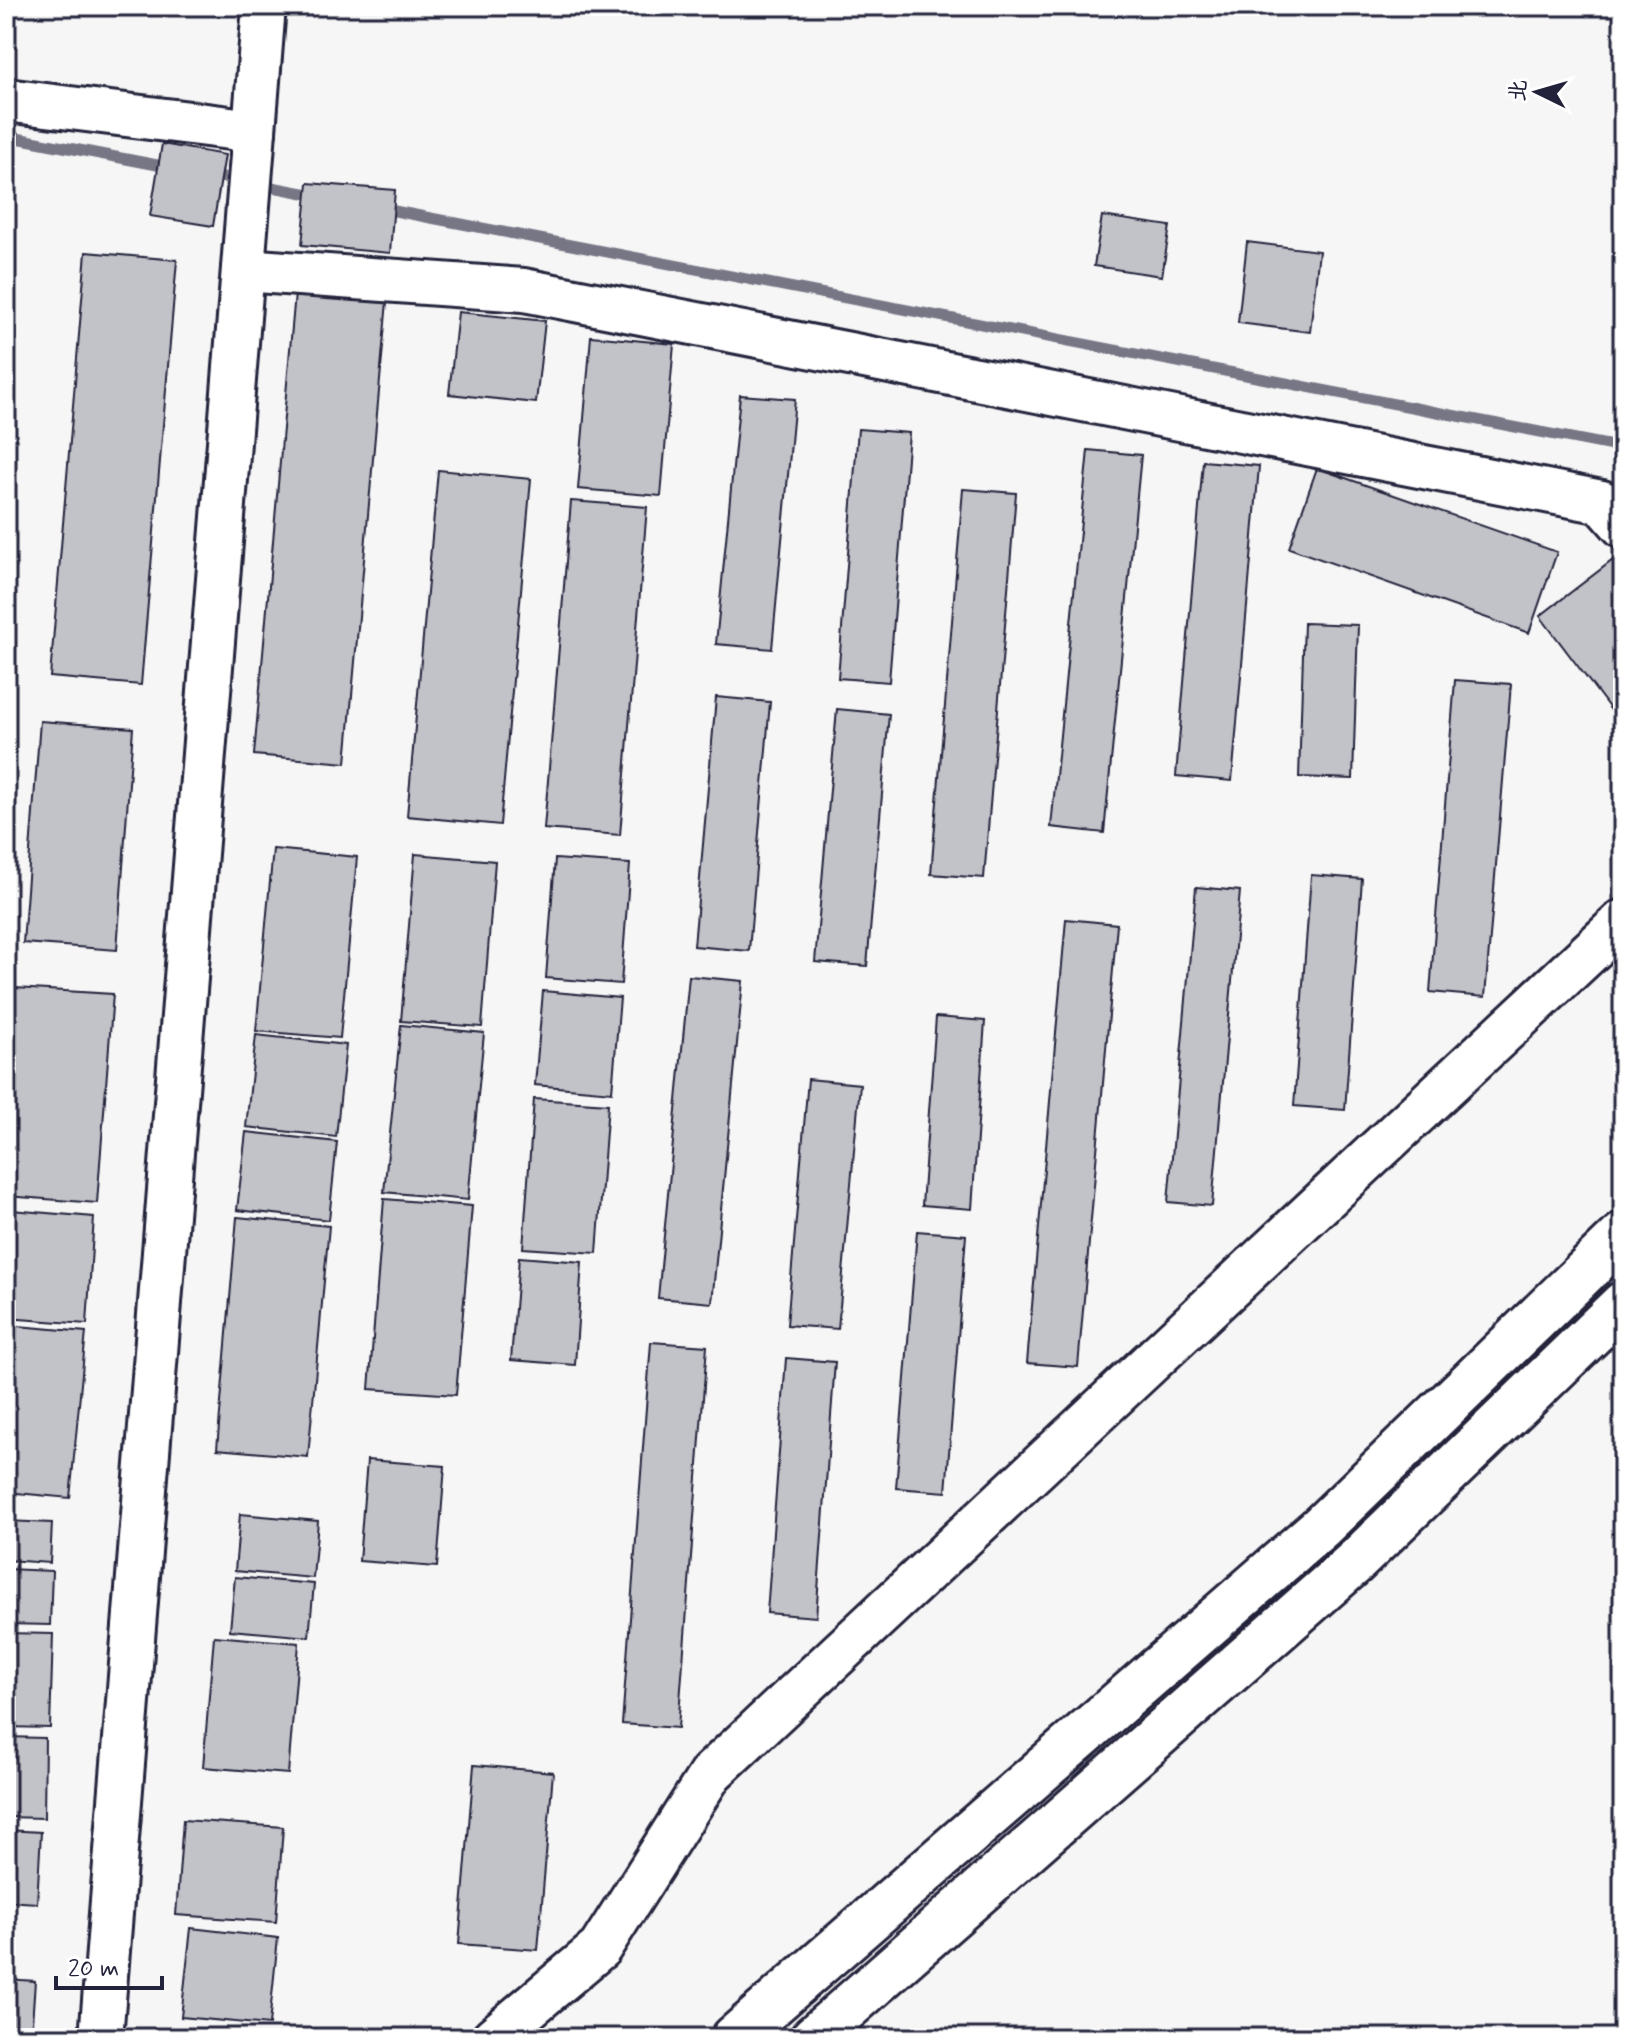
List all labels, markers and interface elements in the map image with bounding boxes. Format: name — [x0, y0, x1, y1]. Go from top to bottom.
north arrow — [1497, 52, 1577, 132]
text: 北 — [1504, 78, 1534, 103]
scale bar — [56, 1940, 162, 1990]
text: 20 m — [68, 1954, 119, 1985]

